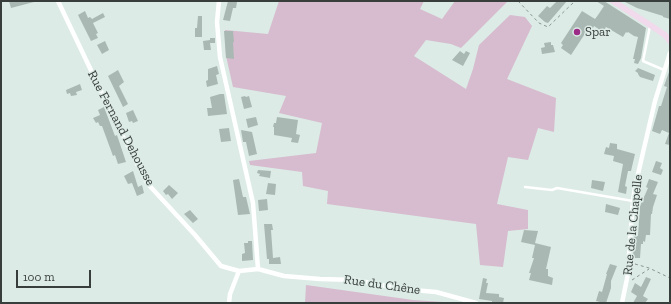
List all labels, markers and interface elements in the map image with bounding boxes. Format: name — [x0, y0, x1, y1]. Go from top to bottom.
place label: Spar — [585, 24, 611, 40]
marker: Spar — [572, 27, 582, 37]
street label: Rue Fernand Dehousse — [84, 68, 158, 188]
street label: Rue de la Chapelle — [620, 174, 646, 276]
scale bar — [18, 262, 93, 288]
text: 100 m — [23, 270, 55, 284]
street label: Rue du Chêne — [343, 272, 421, 298]

